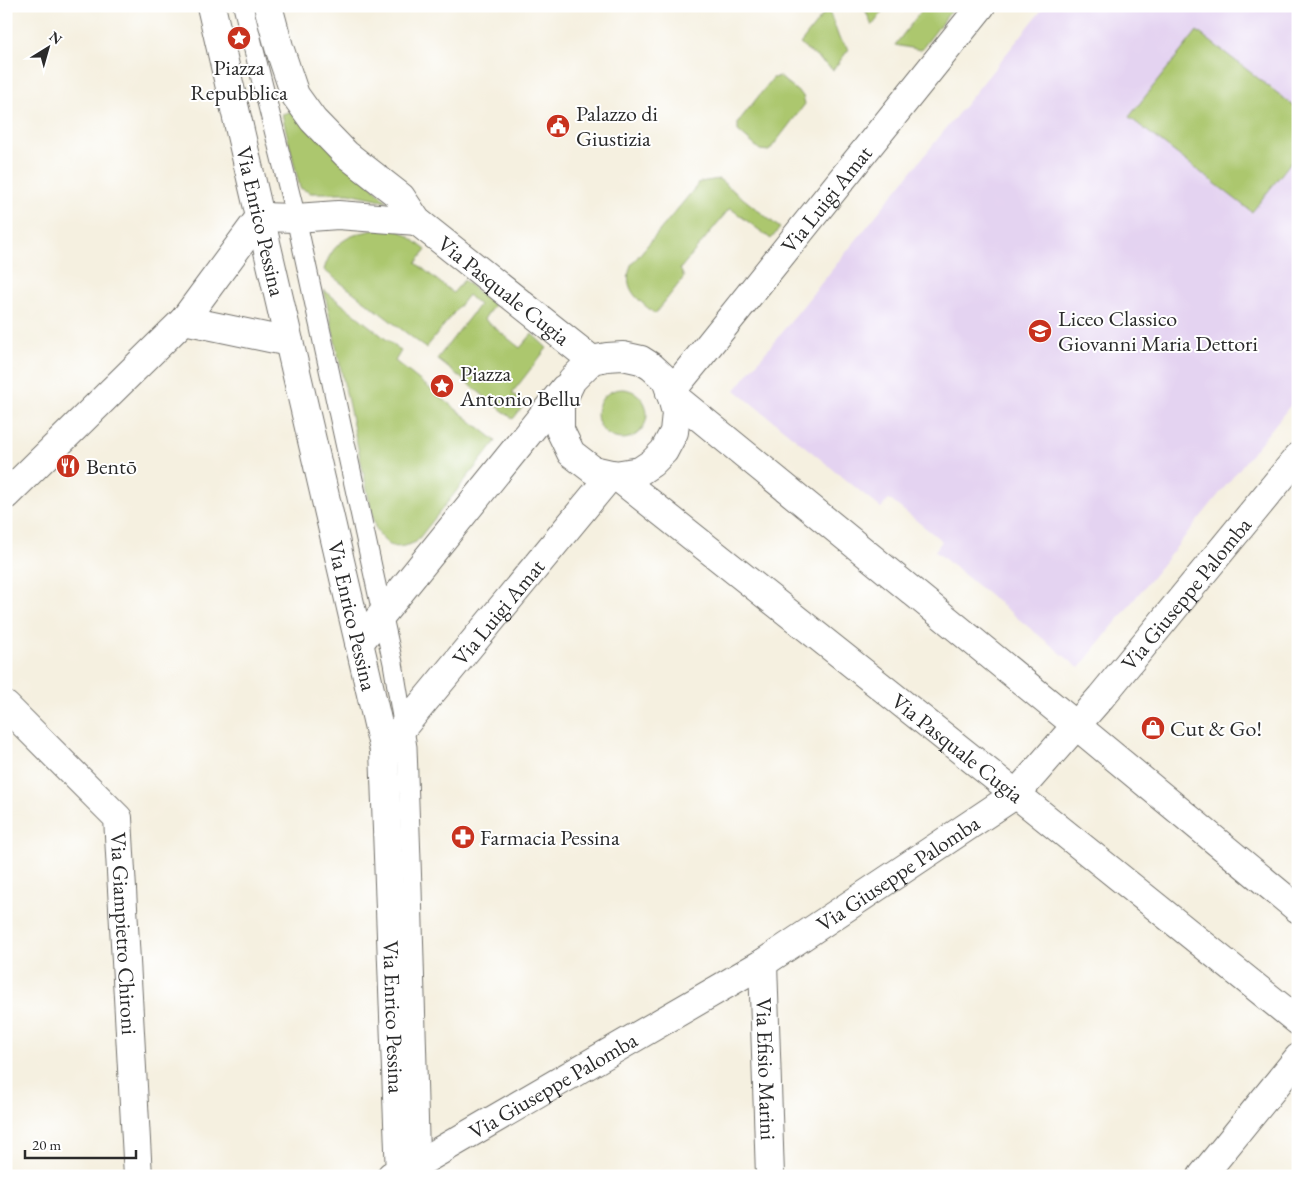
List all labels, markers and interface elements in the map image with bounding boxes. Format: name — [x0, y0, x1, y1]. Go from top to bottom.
north arrow — [22, 22, 72, 72]
place icon: Piazza Repubblica — [226, 25, 252, 51]
text: N — [46, 27, 66, 49]
place label: Piazza Repubblica — [190, 53, 288, 107]
place label: Palazzo di Giustizia — [576, 99, 658, 153]
public building icon: Palazzo di Giustizia — [545, 113, 571, 139]
street label: Via Luigi Amat — [774, 139, 878, 259]
street label: Via Enrico Pessina — [230, 143, 293, 299]
street label: Via Pasquale Cugia — [432, 229, 576, 352]
place label: Liceo Classico Giovanni Maria Dettori — [1058, 304, 1258, 358]
school or university icon: Liceo Classico Giovanni Maria Dettori — [1027, 318, 1053, 344]
place label: Piazza Antonio Bellu — [459, 359, 581, 413]
place icon: Piazza Antonio Bellu — [429, 373, 455, 399]
place label: Bentō — [86, 452, 137, 481]
restaurant icon: Bentō — [55, 453, 81, 479]
street label: Via Giuseppe Palomba — [1114, 511, 1258, 676]
street label: Via Enrico Pessina — [321, 538, 384, 694]
street label: Via Luigi Amat — [445, 553, 551, 671]
street label: Via Pasquale Cugia — [886, 686, 1030, 809]
place label: Cut & Go! — [1170, 714, 1262, 743]
shop icon: Cut & Go! — [1140, 715, 1166, 741]
street label: Via Giuseppe Palomba — [810, 808, 985, 938]
place label: Farmacia Pessina — [480, 823, 620, 852]
pharmacy icon: Farmacia Pessina — [450, 824, 476, 850]
street label: Via Giampietro Chironi — [104, 831, 145, 1036]
street label: Via Enrico Pessina — [377, 940, 411, 1094]
street label: Via Efisio Marini — [750, 997, 783, 1141]
street label: Via Giuseppe Palomba — [463, 1025, 643, 1146]
scale bar — [25, 1127, 136, 1159]
text: 20 m — [32, 1135, 61, 1154]

